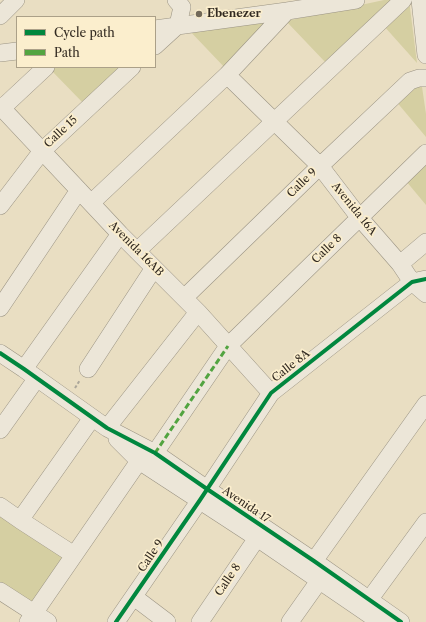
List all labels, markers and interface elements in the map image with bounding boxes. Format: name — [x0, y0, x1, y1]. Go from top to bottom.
place label: Ebenezer — [207, 7, 261, 21]
marker: Ebenezer — [194, 9, 204, 19]
legend — [16, 16, 156, 68]
text: Cycle path — [54, 25, 115, 40]
text: Path — [54, 45, 80, 60]
street label: Calle 15 — [42, 113, 80, 151]
street label: Calle 9 — [284, 166, 320, 200]
street label: Avenida 16A — [329, 180, 379, 238]
street label: Avenida 16AB — [106, 219, 166, 279]
street label: Calle 8 — [309, 232, 345, 266]
street label: Calle 8A — [269, 347, 313, 385]
street label: Avenida 17 — [220, 484, 272, 526]
street label: Calle 9 — [135, 537, 167, 575]
street label: Calle 8 — [212, 561, 244, 599]

